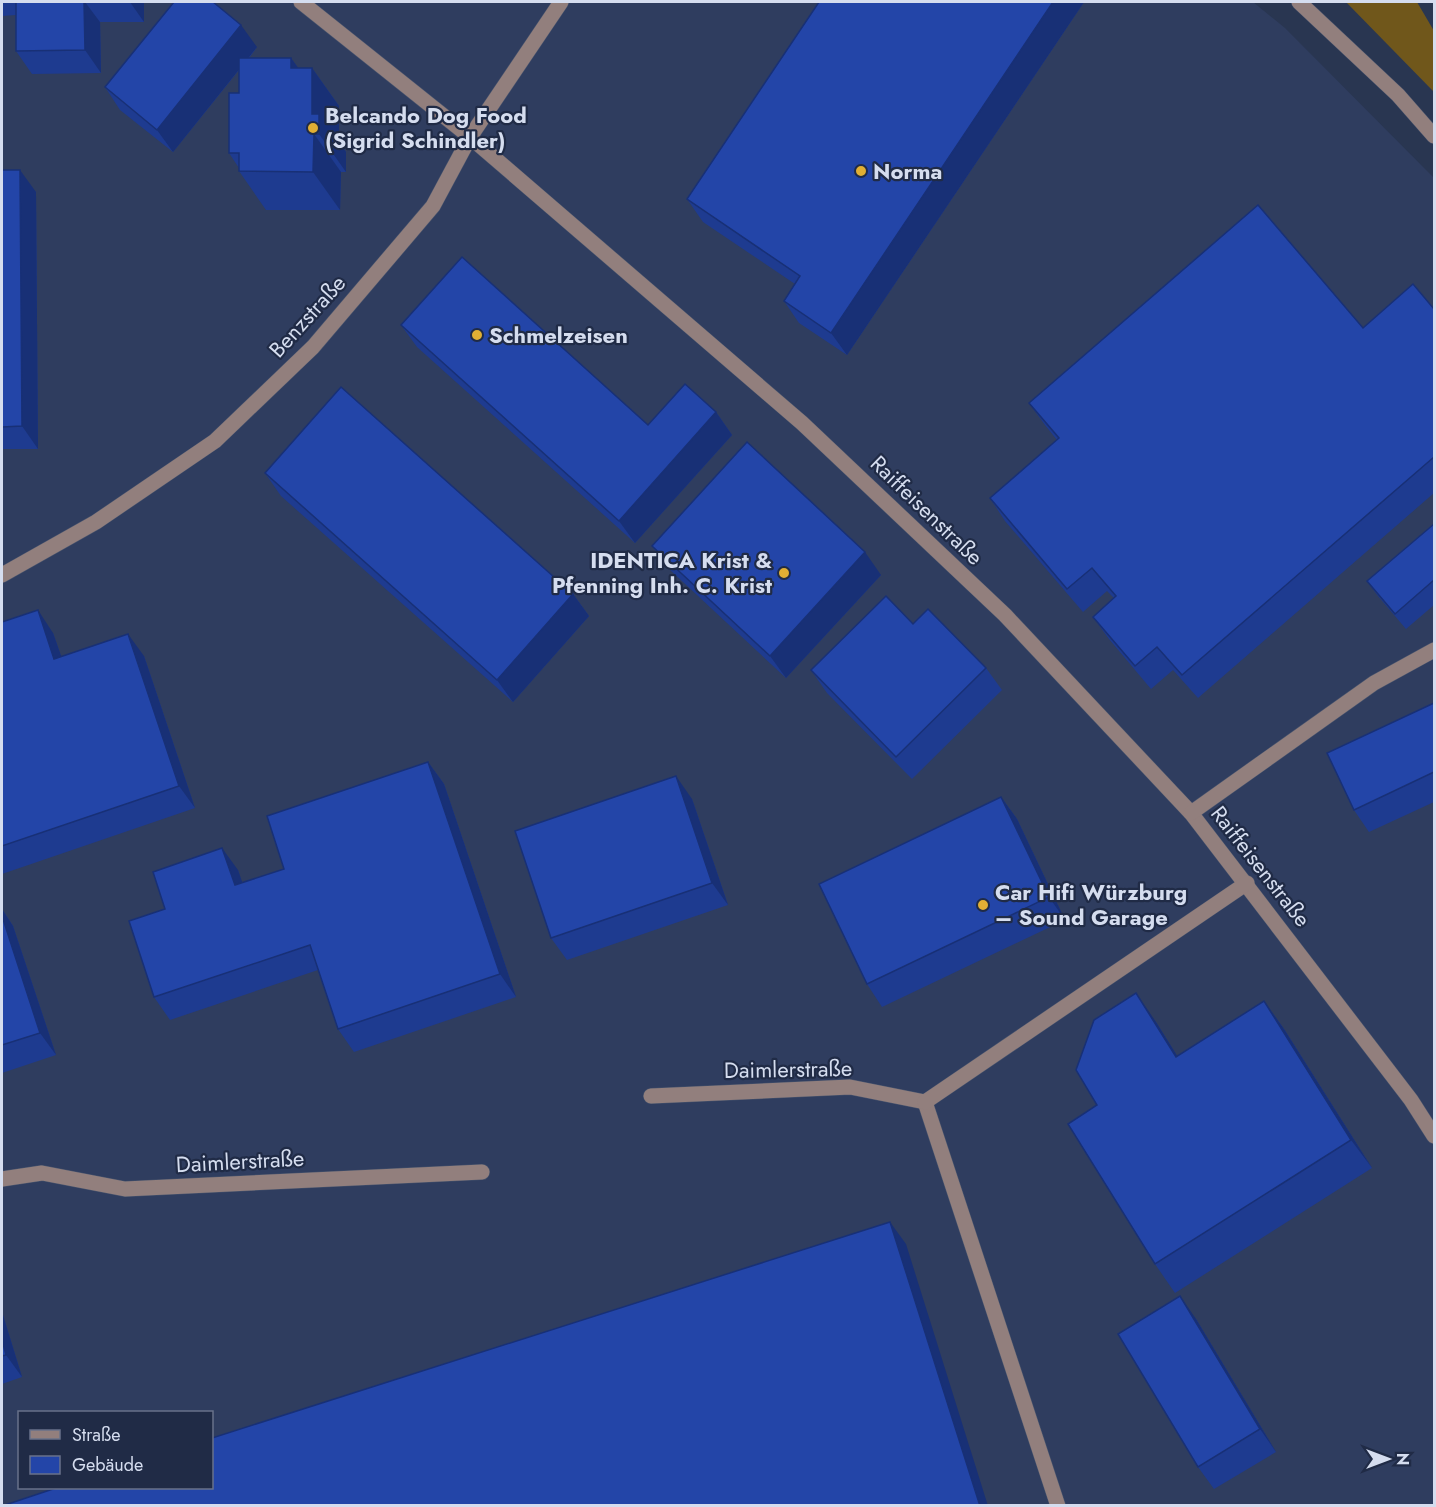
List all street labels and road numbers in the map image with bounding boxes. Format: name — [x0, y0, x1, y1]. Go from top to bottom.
street label: Benzstraße — [261, 268, 353, 364]
street label: Raiffeisenstraße — [863, 448, 991, 572]
street label: Raiffeisenstraße — [1203, 799, 1319, 933]
street label: Daimlerstraße — [724, 1052, 852, 1086]
street label: Daimlerstraße — [175, 1142, 305, 1180]

